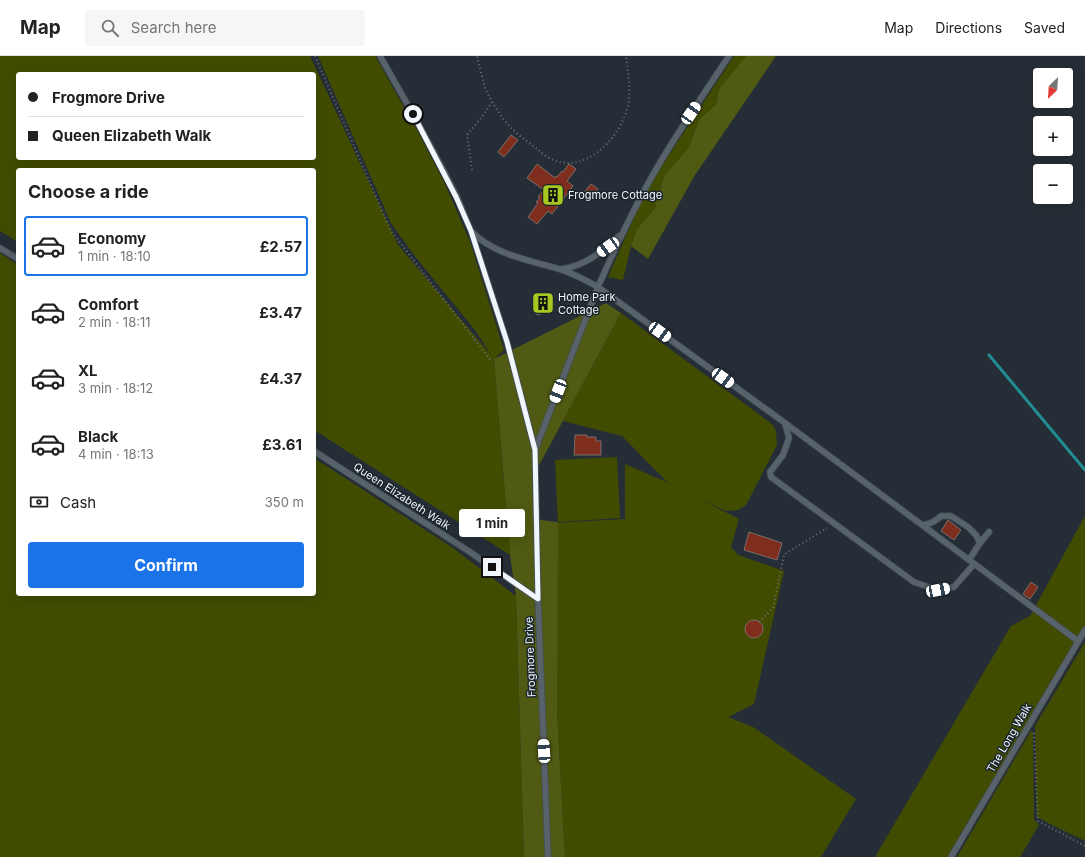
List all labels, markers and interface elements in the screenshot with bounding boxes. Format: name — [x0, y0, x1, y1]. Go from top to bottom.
search box — [85, 10, 365, 46]
text: Map — [20, 16, 61, 39]
icon: search — [99, 17, 121, 39]
text: Search here — [131, 18, 216, 37]
text: Map — [884, 19, 913, 36]
text: Directions — [935, 19, 1002, 36]
text: Saved — [1024, 19, 1065, 36]
north arrow — [1033, 68, 1073, 108]
map controls — [1033, 68, 1073, 204]
text: Frogmore Drive — [52, 88, 165, 107]
car — [679, 100, 703, 126]
route start — [404, 105, 422, 123]
button: + — [1033, 116, 1073, 156]
text: Queen Elizabeth Walk — [52, 126, 211, 145]
button: − — [1033, 164, 1073, 204]
text: Choose a ride — [28, 181, 149, 202]
building icon: Frogmore Cottage — [540, 182, 566, 208]
place label: Frogmore Cottage — [568, 188, 662, 202]
icon: car — [30, 228, 66, 264]
text: Economy — [78, 229, 146, 248]
car — [595, 235, 621, 259]
text: £2.57 — [260, 237, 302, 256]
text: 1 min · 18:10 — [78, 248, 151, 264]
building icon: Home Park Cottage — [530, 290, 556, 316]
place label: Home Park Cottage — [558, 290, 615, 317]
icon: car — [30, 294, 66, 330]
text: Comfort — [78, 295, 139, 314]
text: £3.47 — [259, 303, 302, 322]
text: 2 min · 18:11 — [78, 314, 151, 330]
car — [647, 320, 673, 344]
icon: car — [30, 360, 66, 396]
text: XL — [78, 361, 98, 380]
car — [710, 366, 736, 390]
text: £4.37 — [260, 369, 302, 388]
car — [548, 378, 568, 404]
text: 3 min · 18:12 — [78, 380, 153, 396]
icon: car — [30, 426, 66, 462]
text: Black — [78, 427, 118, 446]
text: £3.61 — [262, 435, 302, 454]
text: 4 min · 18:13 — [78, 446, 154, 462]
street label: Queen Elizabeth Walk — [351, 459, 453, 533]
icon: cash — [28, 491, 50, 513]
text: Cash — [60, 493, 96, 512]
text: 350 m — [265, 494, 304, 510]
callout: 1 min — [459, 509, 525, 537]
text: 1 min — [476, 515, 508, 531]
button: Confirm — [28, 542, 304, 588]
route end — [483, 558, 501, 576]
car — [925, 582, 951, 598]
street label: Frogmore Drive — [522, 617, 538, 697]
street label: The Long Walk — [984, 701, 1034, 775]
car — [537, 739, 551, 763]

